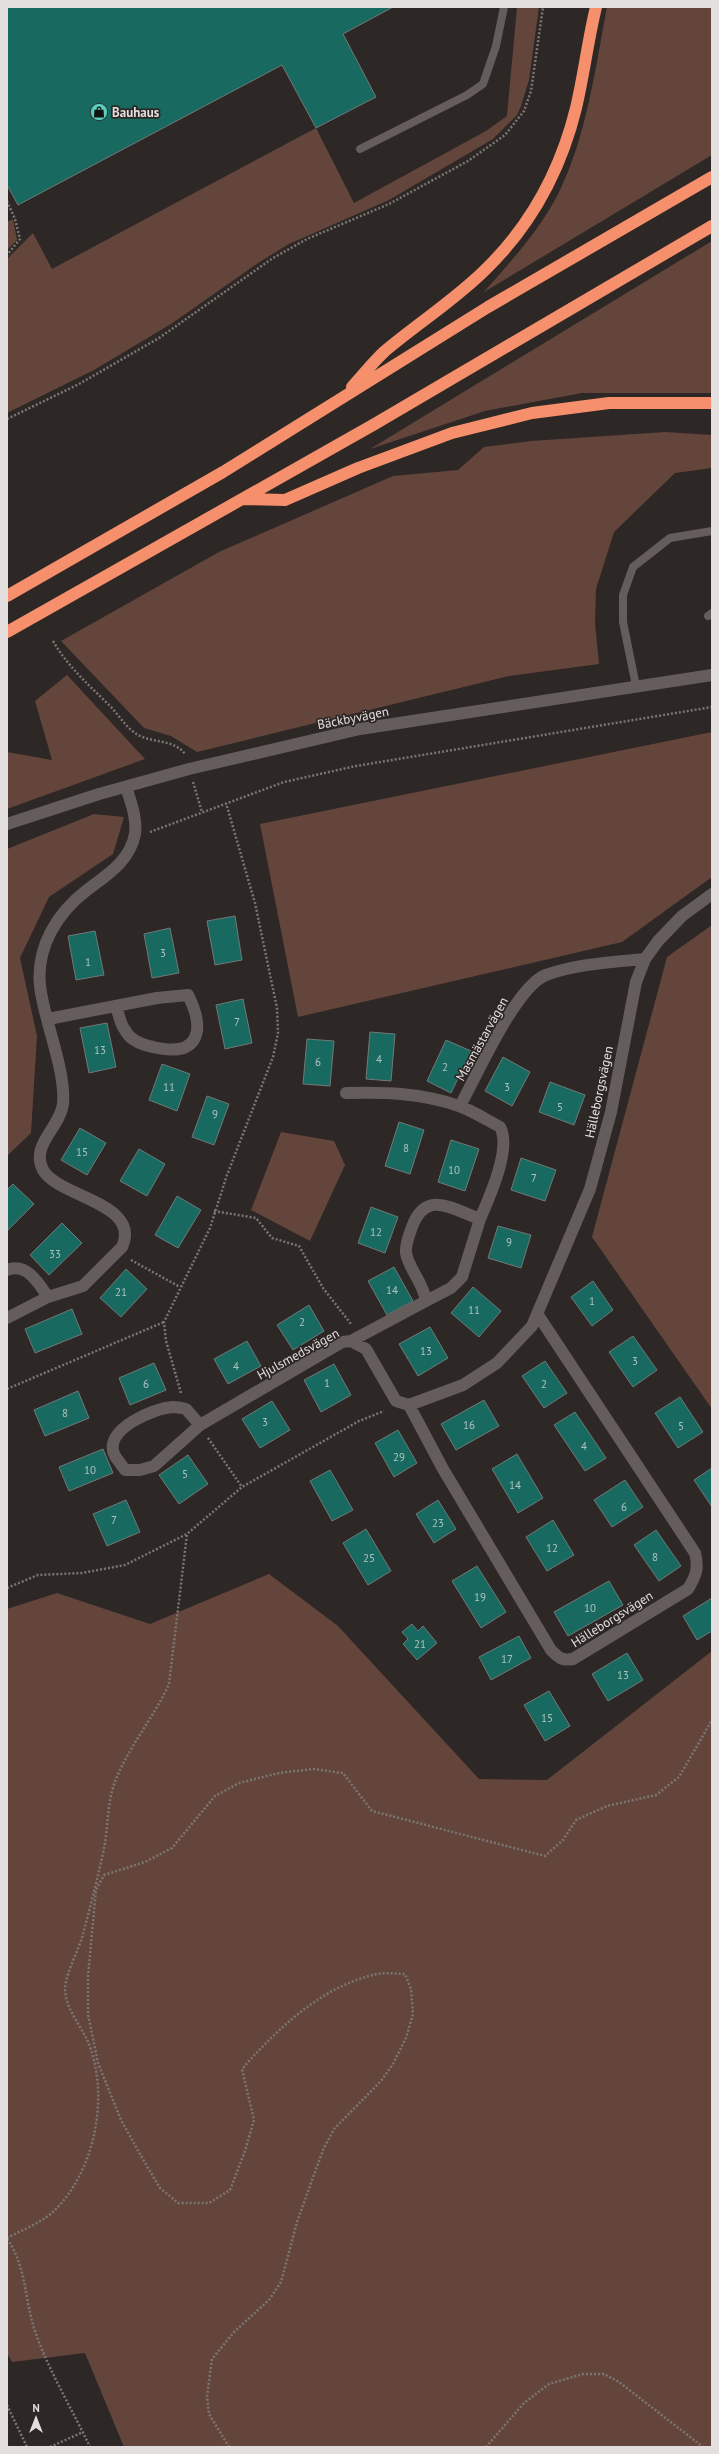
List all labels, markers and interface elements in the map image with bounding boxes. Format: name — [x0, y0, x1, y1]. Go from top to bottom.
shop icon: Bauhaus — [89, 102, 109, 122]
place label: Bauhaus — [112, 104, 160, 121]
street label: Bäckbyvägen — [316, 703, 390, 733]
house number: 3 — [160, 946, 166, 960]
house number: 1 — [85, 955, 91, 969]
street label: Masmästarvägen — [452, 994, 512, 1084]
house number: 7 — [234, 1015, 240, 1029]
house number: 13 — [94, 1043, 106, 1057]
street label: Hälleborgsvägen — [581, 1044, 617, 1140]
house number: 4 — [376, 1052, 382, 1066]
house number: 6 — [315, 1055, 321, 1069]
house number: 2 — [442, 1060, 448, 1074]
house number: 11 — [163, 1080, 175, 1094]
house number: 3 — [504, 1080, 510, 1094]
house number: 5 — [557, 1100, 563, 1114]
house number: 9 — [212, 1107, 218, 1121]
house number: 8 — [403, 1141, 409, 1155]
house number: 15 — [76, 1145, 88, 1159]
house number: 10 — [448, 1163, 460, 1177]
house number: 7 — [531, 1171, 537, 1185]
house number: 12 — [370, 1225, 382, 1239]
house number: 9 — [506, 1235, 512, 1249]
house number: 33 — [49, 1247, 61, 1261]
house number: 14 — [386, 1283, 398, 1297]
house number: 21 — [115, 1285, 127, 1299]
house number: 1 — [589, 1294, 595, 1308]
house number: 11 — [468, 1303, 480, 1317]
house number: 2 — [299, 1315, 305, 1329]
street label: Hjulsmedsvägen — [254, 1324, 342, 1384]
house number: 13 — [420, 1344, 432, 1358]
house number: 3 — [632, 1354, 638, 1368]
house number: 4 — [233, 1359, 239, 1373]
house number: 1 — [324, 1376, 330, 1390]
house number: 6 — [143, 1377, 149, 1391]
house number: 2 — [541, 1377, 547, 1391]
house number: 8 — [62, 1406, 68, 1420]
house number: 3 — [262, 1415, 268, 1429]
house number: 16 — [463, 1418, 475, 1432]
house number: 5 — [678, 1419, 684, 1433]
house number: 4 — [581, 1439, 587, 1453]
house number: 29 — [393, 1450, 405, 1464]
house number: 10 — [84, 1463, 96, 1477]
house number: 5 — [182, 1467, 188, 1481]
house number: 14 — [509, 1478, 521, 1492]
house number: 6 — [621, 1500, 627, 1514]
house number: 7 — [111, 1513, 117, 1527]
house number: 23 — [432, 1516, 444, 1530]
house number: 12 — [546, 1541, 558, 1555]
house number: 8 — [652, 1550, 658, 1564]
house number: 25 — [363, 1551, 375, 1565]
street label: Hälleborgsvägen — [568, 1587, 656, 1651]
house number: 19 — [474, 1590, 486, 1604]
house number: 10 — [584, 1601, 596, 1615]
house number: 21 — [414, 1637, 426, 1651]
house number: 17 — [501, 1652, 513, 1666]
house number: 13 — [617, 1668, 629, 1682]
house number: 15 — [541, 1711, 553, 1725]
north arrow — [16, 2398, 56, 2438]
text: N — [32, 2401, 40, 2415]

